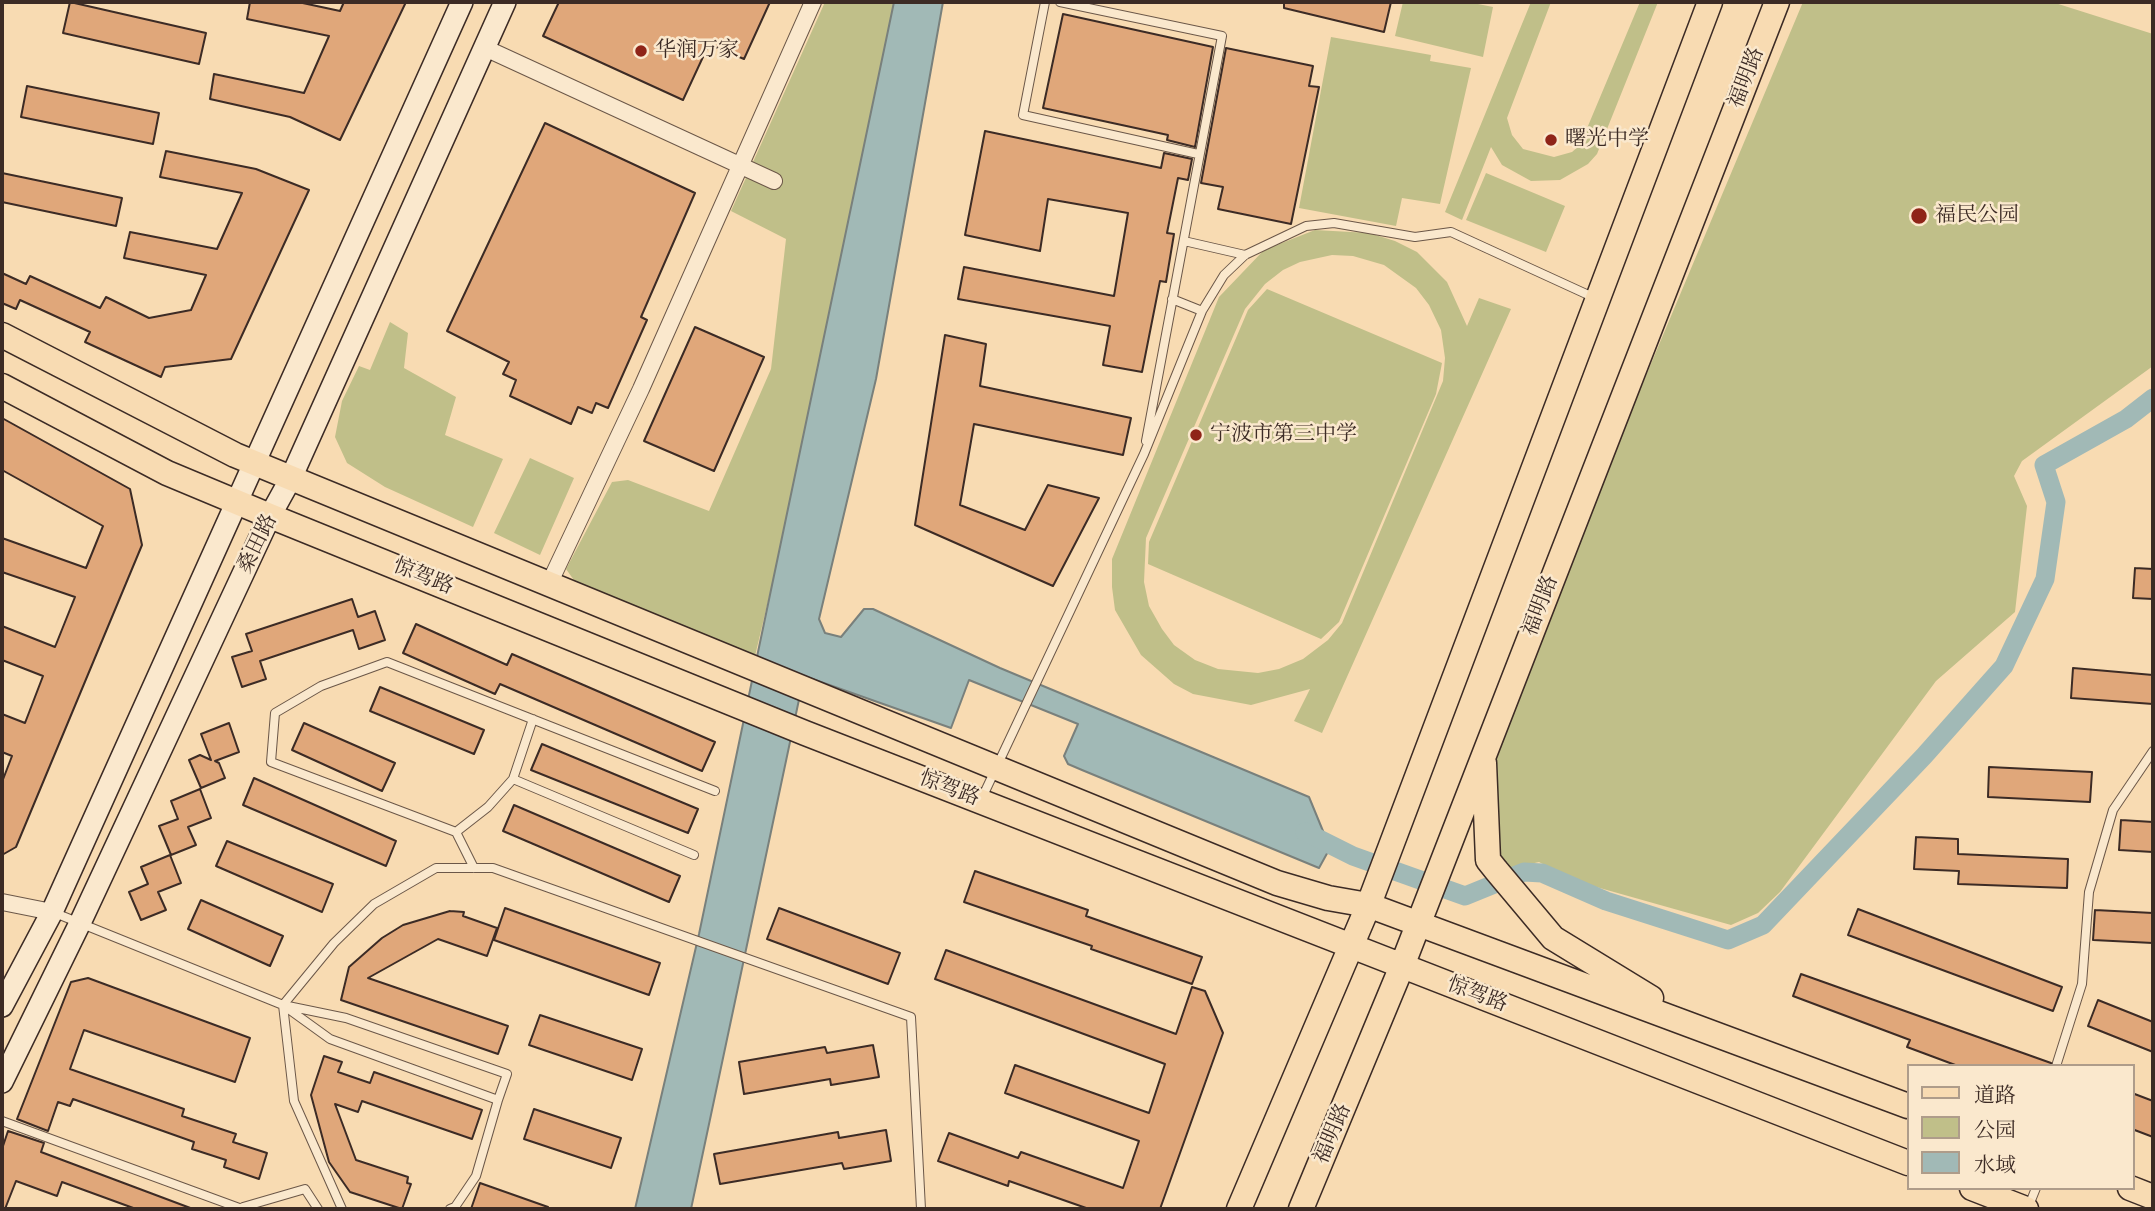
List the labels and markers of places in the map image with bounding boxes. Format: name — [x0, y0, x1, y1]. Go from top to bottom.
place label: 华润万家 — [655, 38, 739, 64]
marker: 华润万家 — [633, 43, 649, 59]
place label: 曙光中学 — [1565, 127, 1649, 153]
marker: 曙光中学 — [1543, 132, 1559, 148]
place label: 福民公园 — [1935, 203, 2019, 229]
marker: 福民公园 — [1909, 206, 1929, 226]
place label: 宁波市第三中学 — [1210, 422, 1357, 448]
marker: 宁波市第三中学 — [1188, 427, 1204, 443]

